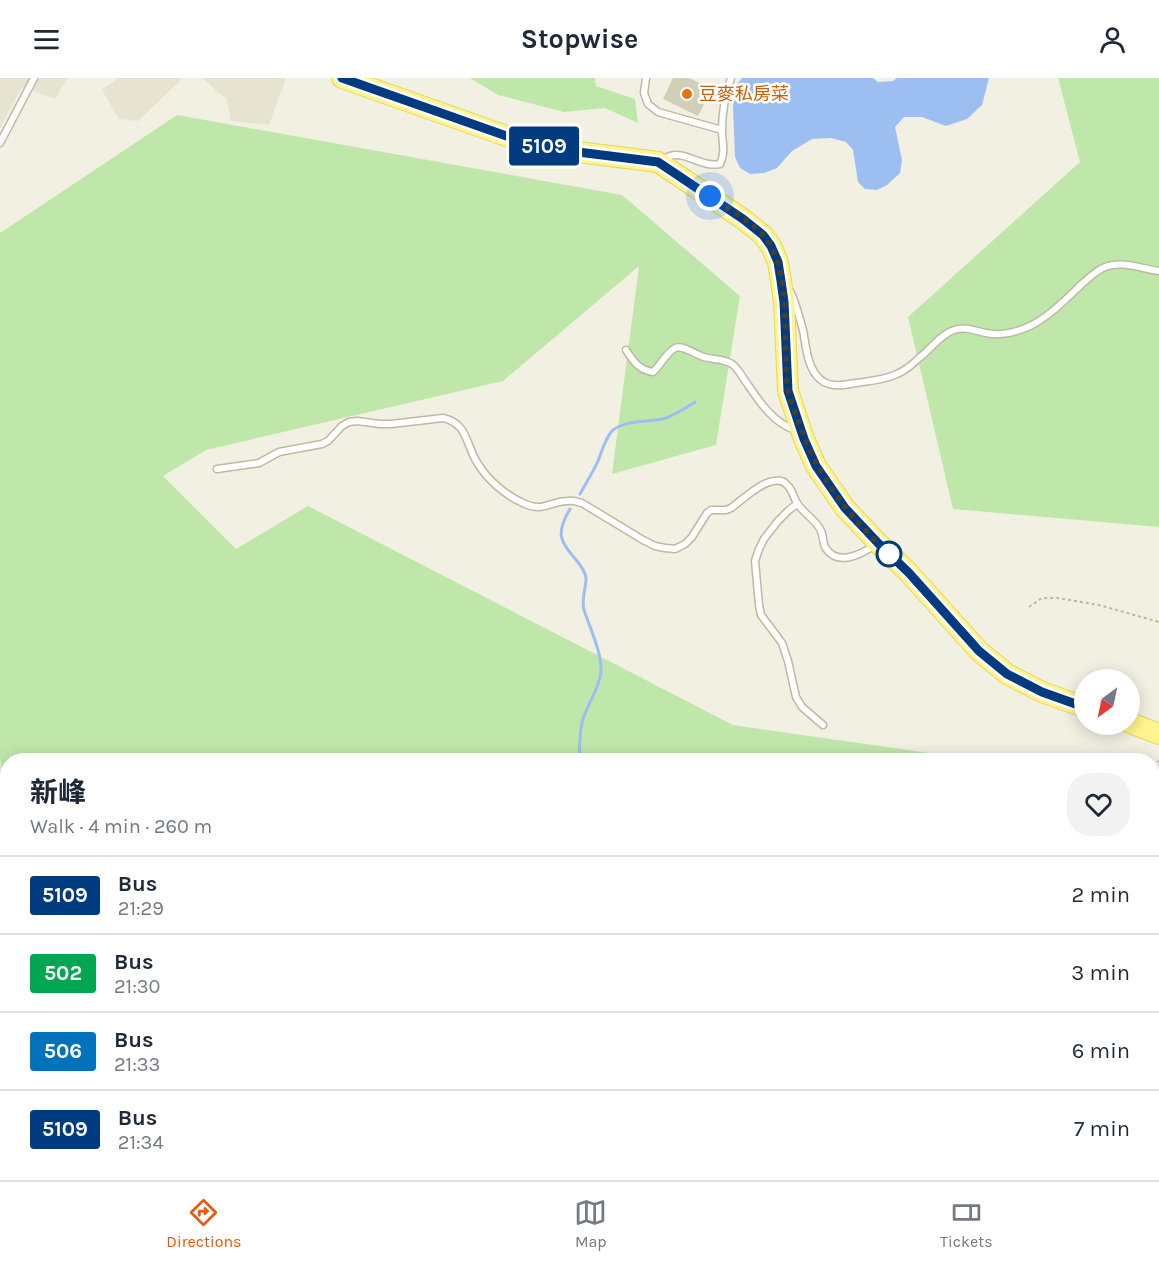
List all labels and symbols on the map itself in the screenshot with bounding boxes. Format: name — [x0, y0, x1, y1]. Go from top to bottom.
place label: 豆麥私房菜 — [699, 83, 789, 105]
marker: 豆麥私房菜 — [680, 87, 694, 101]
line badge: 5109 — [502, 126, 586, 166]
your location — [695, 181, 725, 211]
unlabelled marker — [876, 541, 902, 567]
north arrow — [1074, 669, 1140, 735]

